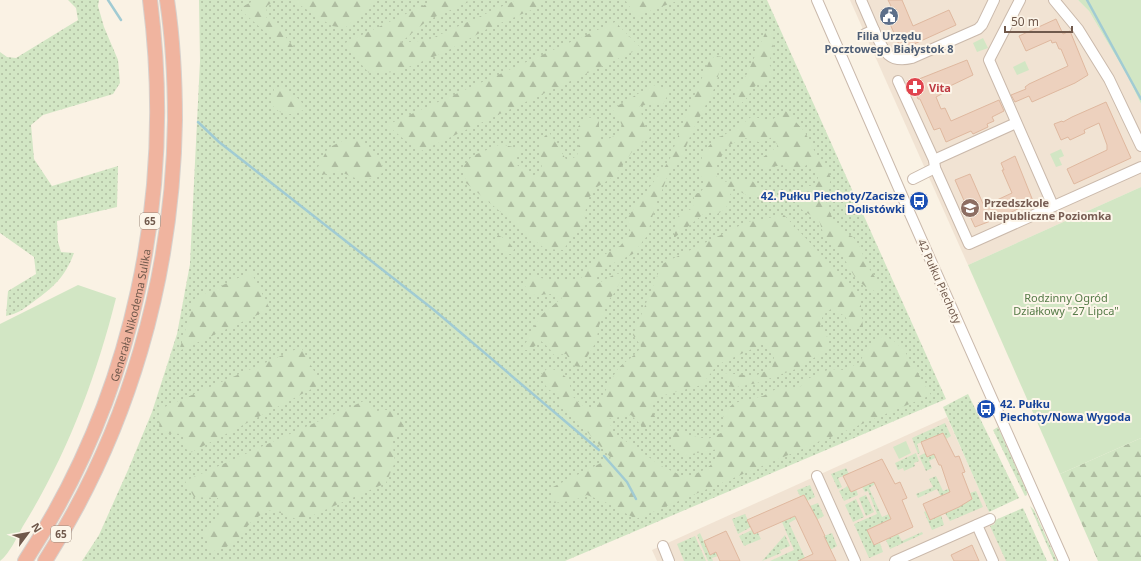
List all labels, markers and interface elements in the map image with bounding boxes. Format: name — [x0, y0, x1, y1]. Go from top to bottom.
public building icon: Filia Urzędu Pocztowego Białystok 8 — [878, 5, 900, 27]
scale bar — [1005, 8, 1072, 34]
text: 50 m — [1011, 13, 1039, 30]
place label: Filia Urzędu Pocztowego Białystok 8 — [825, 28, 953, 56]
pharmacy icon: Vita — [904, 76, 926, 98]
place label: Vita — [929, 80, 951, 95]
place label: 42. Pułku Piechoty/Zacisze Dolistówki — [761, 188, 905, 216]
bus stop icon: 42. Pułku Piechoty/Zacisze Dolistówki — [908, 190, 930, 212]
place label: Przedszkole Niepubliczne Poziomka — [984, 195, 1111, 223]
school or university icon: Przedszkole Niepubliczne Poziomka — [959, 197, 981, 219]
road number: 65 — [140, 213, 160, 229]
street label: 42 Pułku Piechoty — [915, 236, 966, 326]
street label: Generała Nikodema Sulika — [106, 248, 153, 383]
park label: Rodzinny Ogród Działkowy "27 Lipca" — [1013, 290, 1119, 318]
place label: 42. Pułku Piechoty/Nowa Wygoda — [1000, 396, 1131, 424]
bus stop icon: 42. Pułku Piechoty/Nowa Wygoda — [975, 398, 997, 420]
north arrow — [8, 513, 48, 553]
text: N — [28, 520, 46, 535]
road number: 65 — [51, 526, 71, 542]

